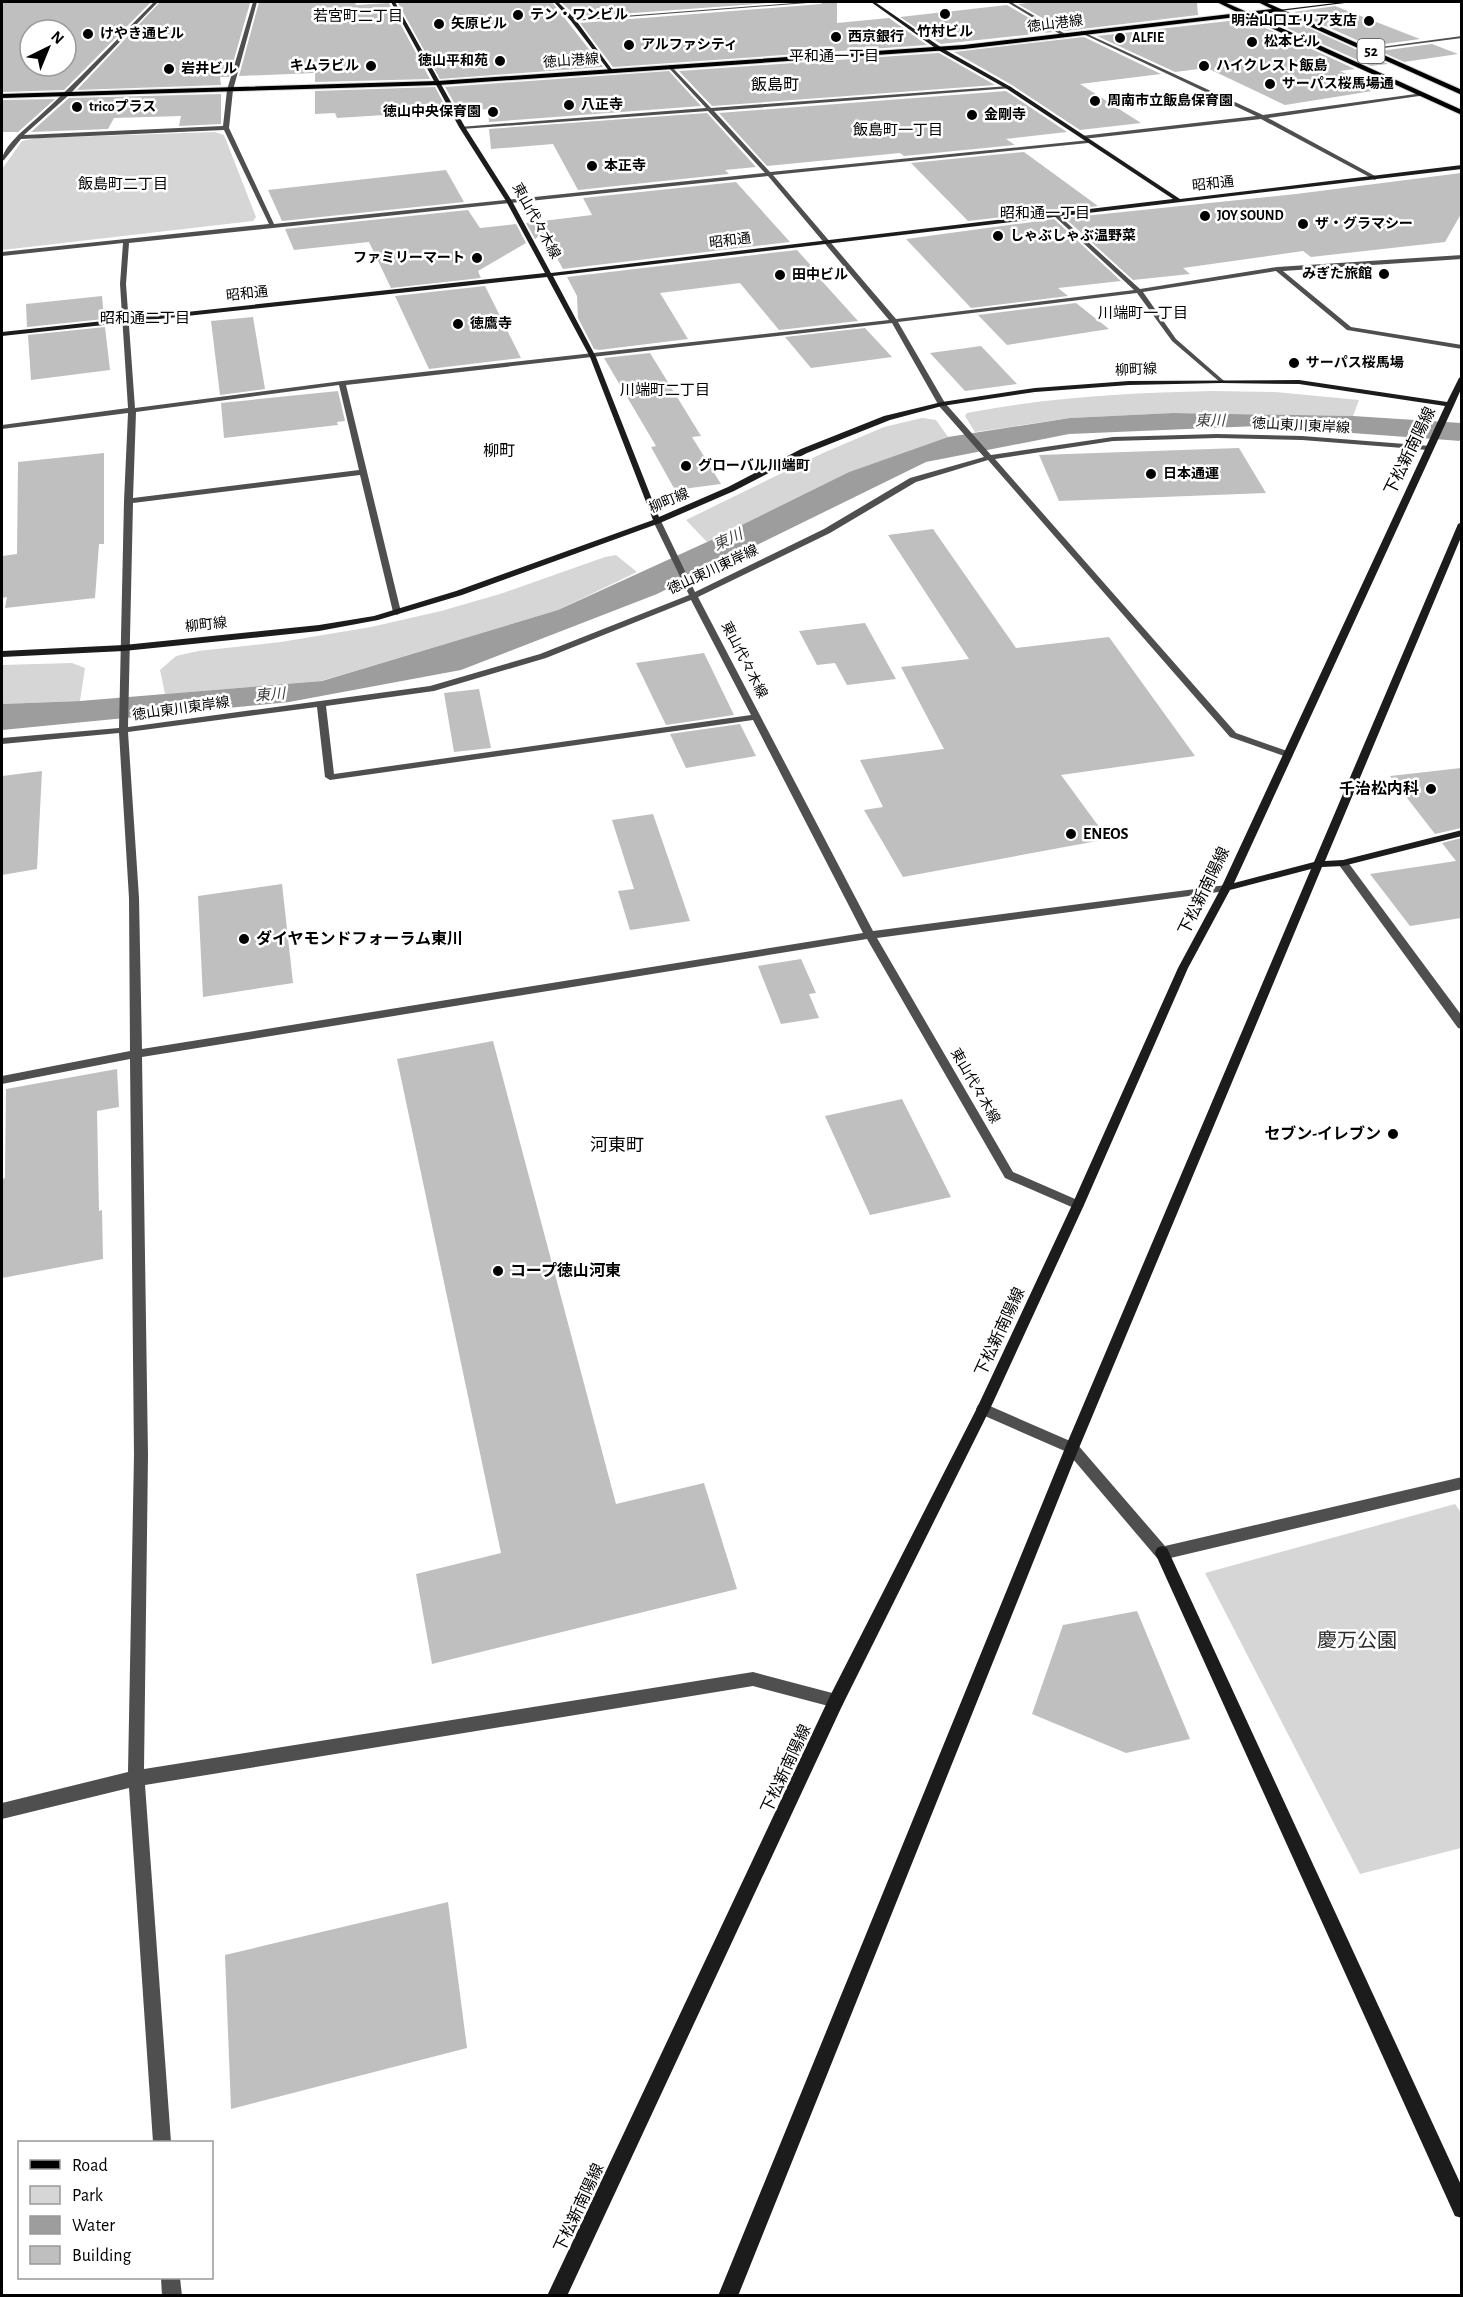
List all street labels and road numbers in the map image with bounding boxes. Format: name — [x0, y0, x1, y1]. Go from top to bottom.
street label: 徳山港線 — [1026, 13, 1084, 34]
road number: 52 — [1358, 39, 1384, 63]
street label: 徳山港線 — [543, 51, 599, 70]
street label: 昭和通 — [1191, 174, 1235, 193]
street label: 東山代々木線 — [510, 180, 564, 261]
street label: 昭和通 — [708, 231, 752, 251]
street label: 昭和通 — [225, 284, 269, 303]
street label: 柳町線 — [1115, 360, 1157, 378]
street label: 下松新南陽線 — [1381, 404, 1438, 498]
street label: 徳山東川東岸線 — [1252, 415, 1350, 436]
street label: 柳町線 — [646, 485, 691, 516]
street label: 徳山東川東岸線 — [665, 542, 760, 597]
street label: 柳町線 — [184, 614, 228, 634]
street label: 東山代々木線 — [719, 618, 771, 701]
street label: 徳山東川東岸線 — [131, 694, 230, 723]
street label: 下松新南陽線 — [1175, 844, 1232, 938]
street label: 東山代々木線 — [948, 1045, 1004, 1126]
street label: 下松新南陽線 — [972, 1285, 1028, 1379]
street label: 下松新南陽線 — [758, 1722, 814, 1816]
street label: 下松新南陽線 — [551, 2161, 607, 2255]

